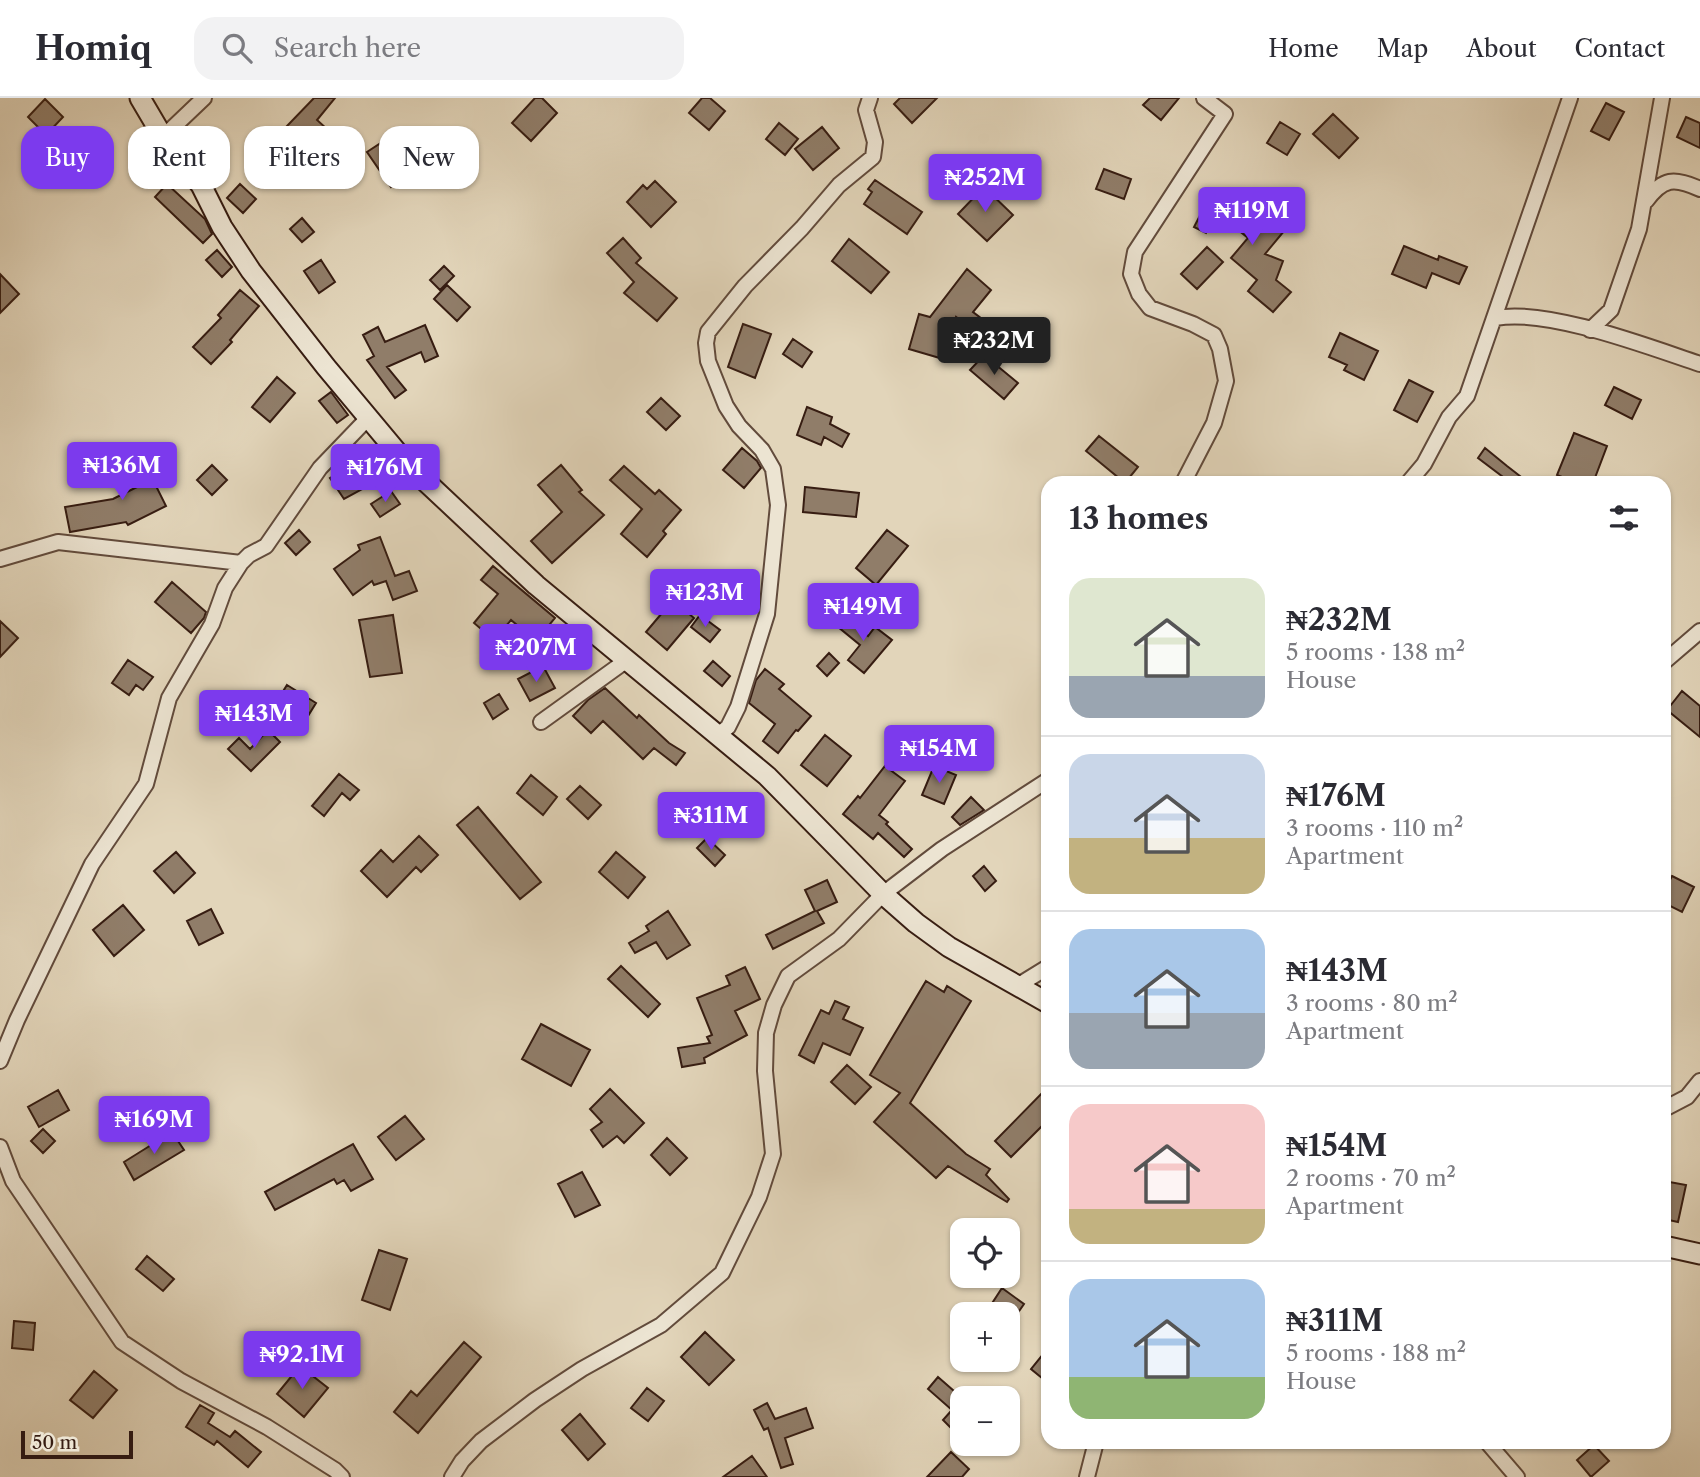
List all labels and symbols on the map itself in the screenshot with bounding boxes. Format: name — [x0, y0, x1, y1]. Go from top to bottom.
pin: ₦252M — [936, 155, 1034, 214]
pin: ₦119M — [1203, 188, 1301, 247]
pin: ₦232M — [945, 317, 1043, 377]
pin: ₦136M — [73, 442, 171, 502]
pin: ₦176M — [336, 444, 434, 504]
pin: ₦123M — [656, 570, 754, 629]
pin: ₦149M — [814, 584, 912, 643]
pin: ₦207M — [487, 624, 585, 684]
pin: ₦143M — [205, 690, 303, 750]
pin: ₦154M — [890, 726, 988, 785]
pin: ₦311M — [662, 792, 760, 852]
pin: ₦169M — [105, 1096, 203, 1156]
pin: ₦92.1M — [245, 1332, 359, 1391]
scale bar — [21, 1428, 133, 1460]

